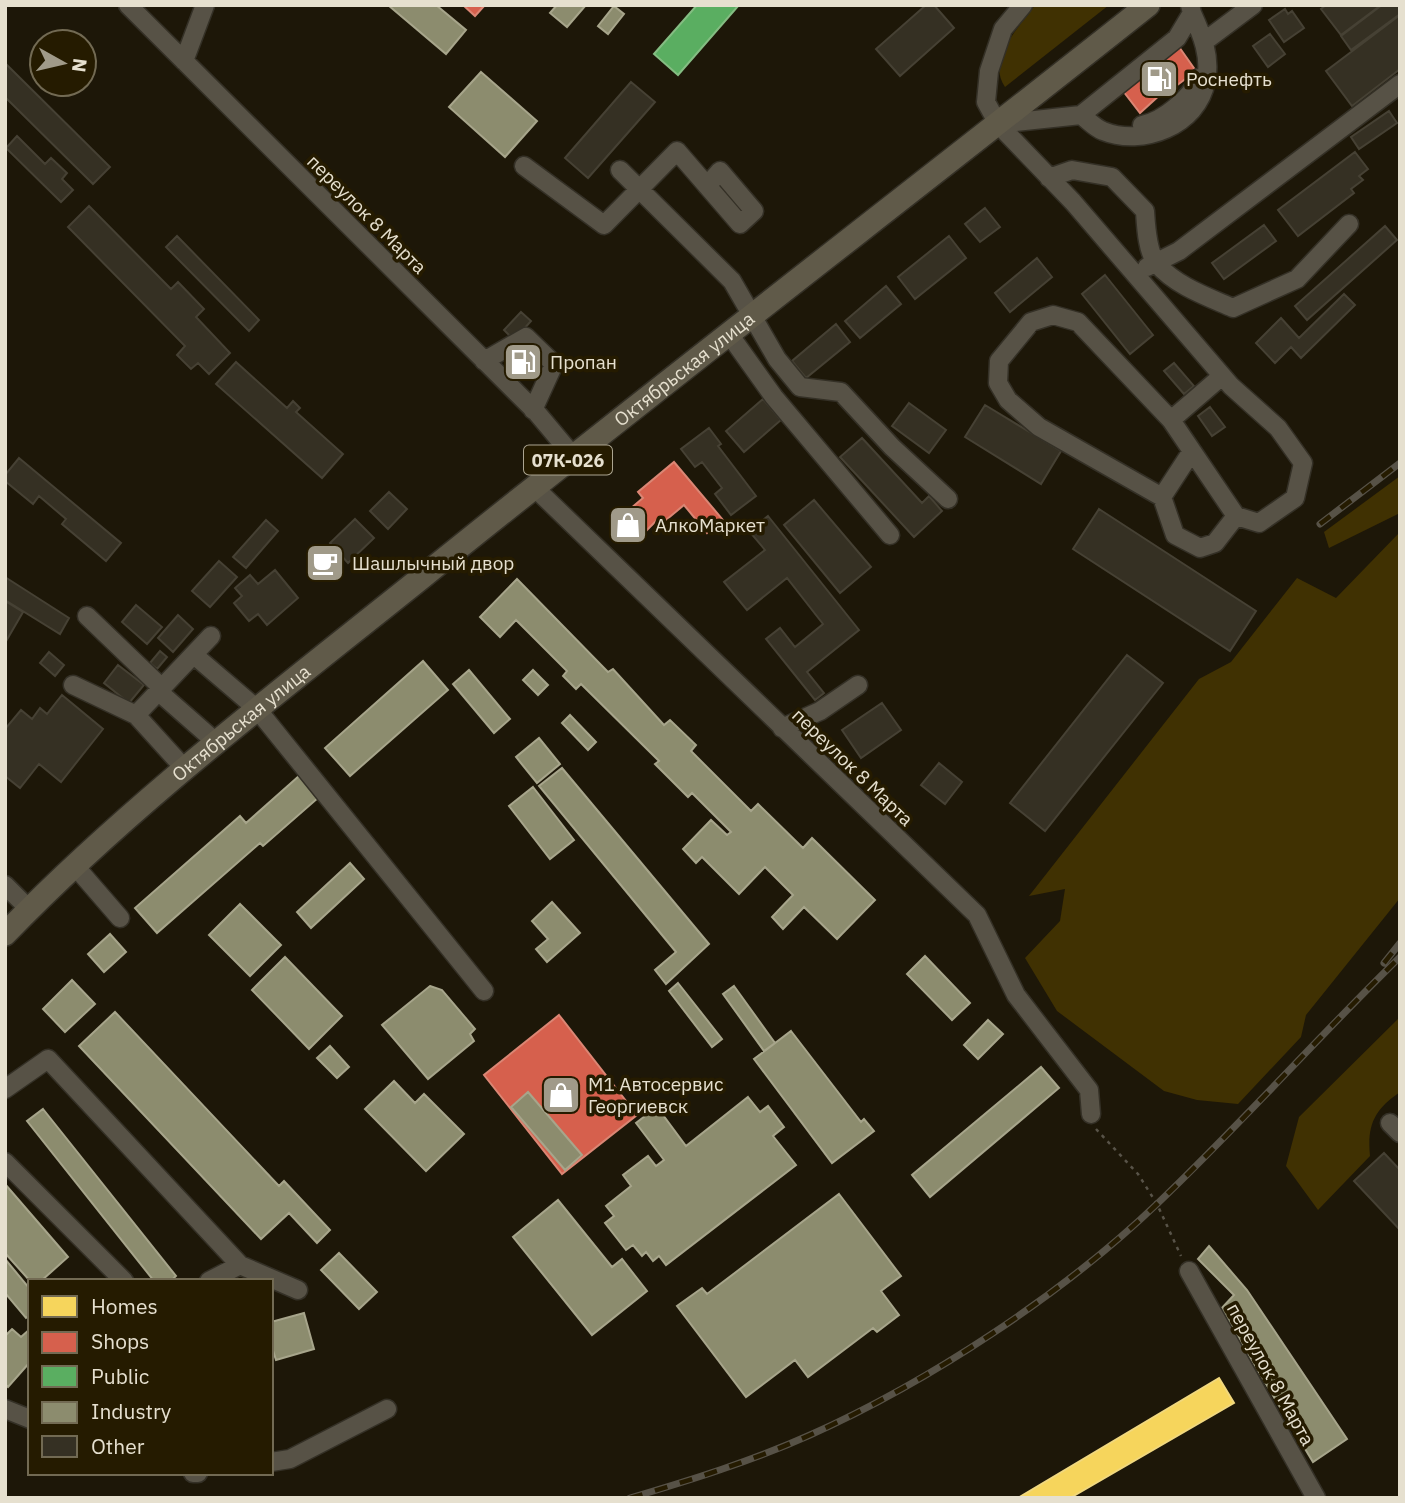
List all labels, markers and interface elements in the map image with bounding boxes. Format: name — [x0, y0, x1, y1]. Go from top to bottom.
north arrow — [28, 28, 98, 98]
text: N — [67, 57, 93, 74]
fuel station icon: Роснефть — [1138, 58, 1180, 100]
place label: Роснефть — [1186, 67, 1272, 91]
street label: переулок 8 Марта — [302, 149, 432, 279]
street label: Октябрьская улица — [609, 306, 759, 431]
fuel station icon: Пропан — [502, 341, 544, 383]
place label: Пропан — [550, 350, 617, 374]
road number: 07К-026 — [524, 446, 612, 474]
shop icon: АлкоМаркет — [607, 504, 649, 546]
place label: АлкоМаркет — [655, 513, 765, 537]
cafe icon: Шашлычный двор — [304, 542, 346, 584]
place label: Шашлычный двор — [352, 551, 514, 575]
street label: Октябрьская улица — [167, 659, 315, 786]
street label: переулок 8 Марта — [787, 703, 919, 831]
place label: М1 Автосервис Георгиевск — [588, 1072, 724, 1118]
shop icon: М1 Автосервис Георгиевск — [540, 1074, 582, 1116]
legend — [28, 1279, 273, 1475]
text: Homes — [91, 1292, 158, 1320]
street label: переулок 8 Марта — [1222, 1299, 1320, 1449]
text: Shops — [91, 1327, 149, 1355]
text: Public — [91, 1362, 149, 1390]
text: Industry — [91, 1397, 172, 1425]
text: Other — [91, 1432, 145, 1460]

